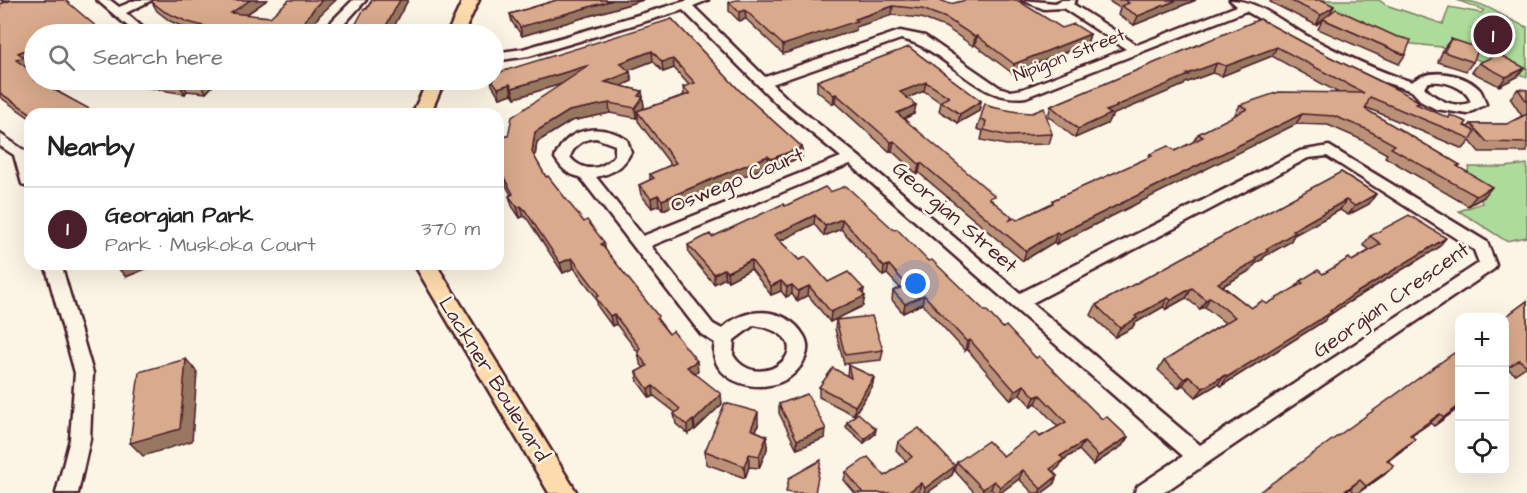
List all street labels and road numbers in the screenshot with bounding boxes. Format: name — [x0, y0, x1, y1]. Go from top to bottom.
street label: Nipigon Street — [1009, 22, 1130, 89]
street label: Oswego Court — [666, 140, 809, 222]
street label: Georgian Street — [885, 154, 1024, 282]
street label: Georgian Crescent — [1307, 235, 1477, 367]
street label: Lackner Boulevard — [432, 291, 557, 467]

